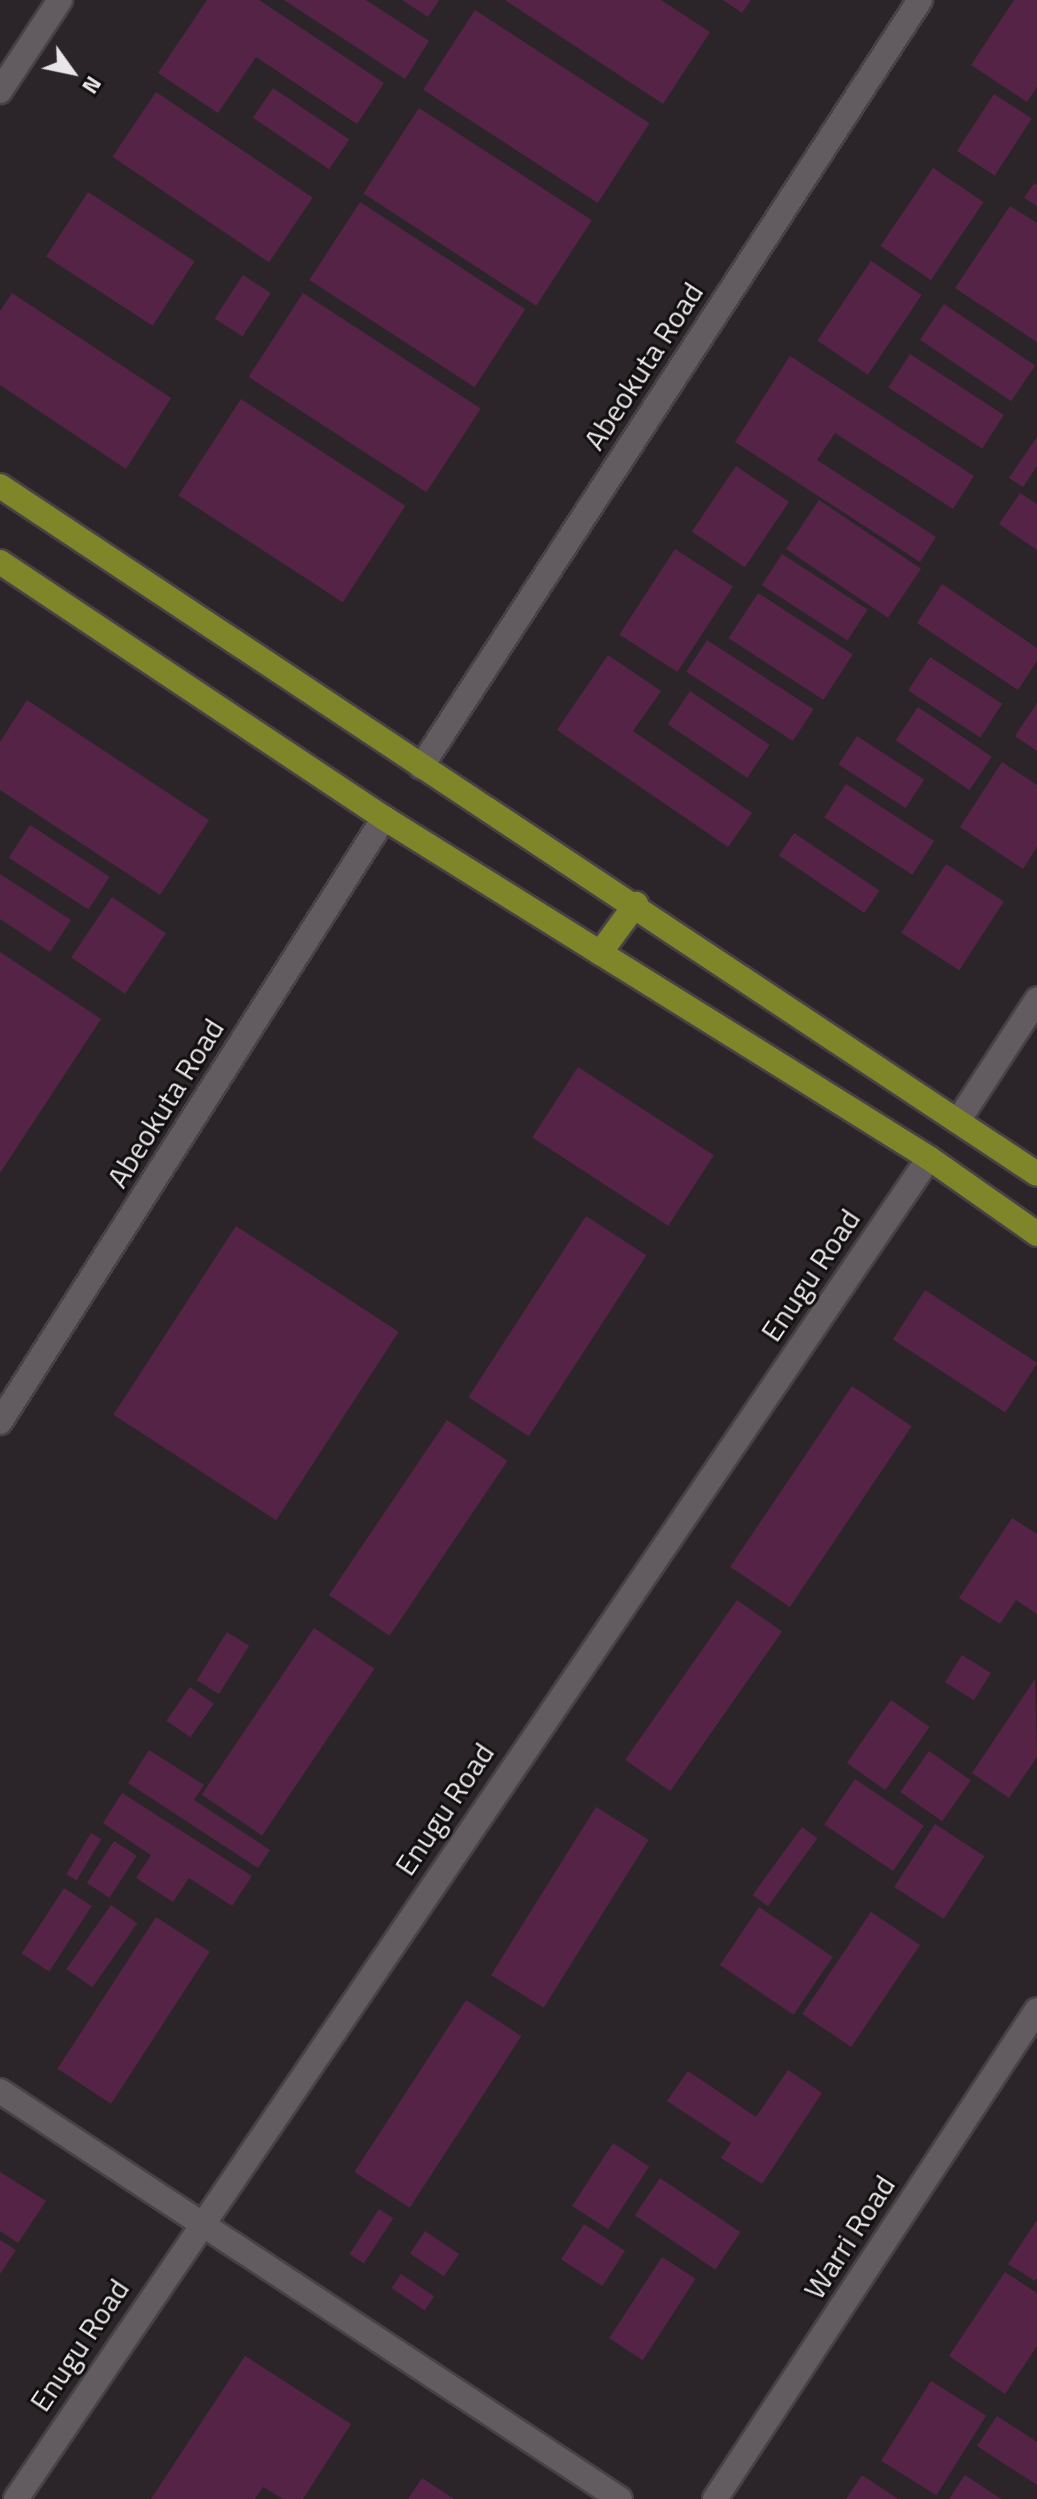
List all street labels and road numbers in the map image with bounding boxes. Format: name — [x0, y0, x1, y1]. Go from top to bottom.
street label: Abeokuta Road — [576, 276, 710, 456]
street label: Abeokuta Road — [99, 1012, 231, 1194]
street label: Enugu Road — [753, 1202, 867, 1348]
street label: Enugu Road — [387, 1736, 501, 1882]
street label: Warri Road — [796, 2168, 902, 2306]
street label: Enugu Road — [22, 2272, 136, 2418]

